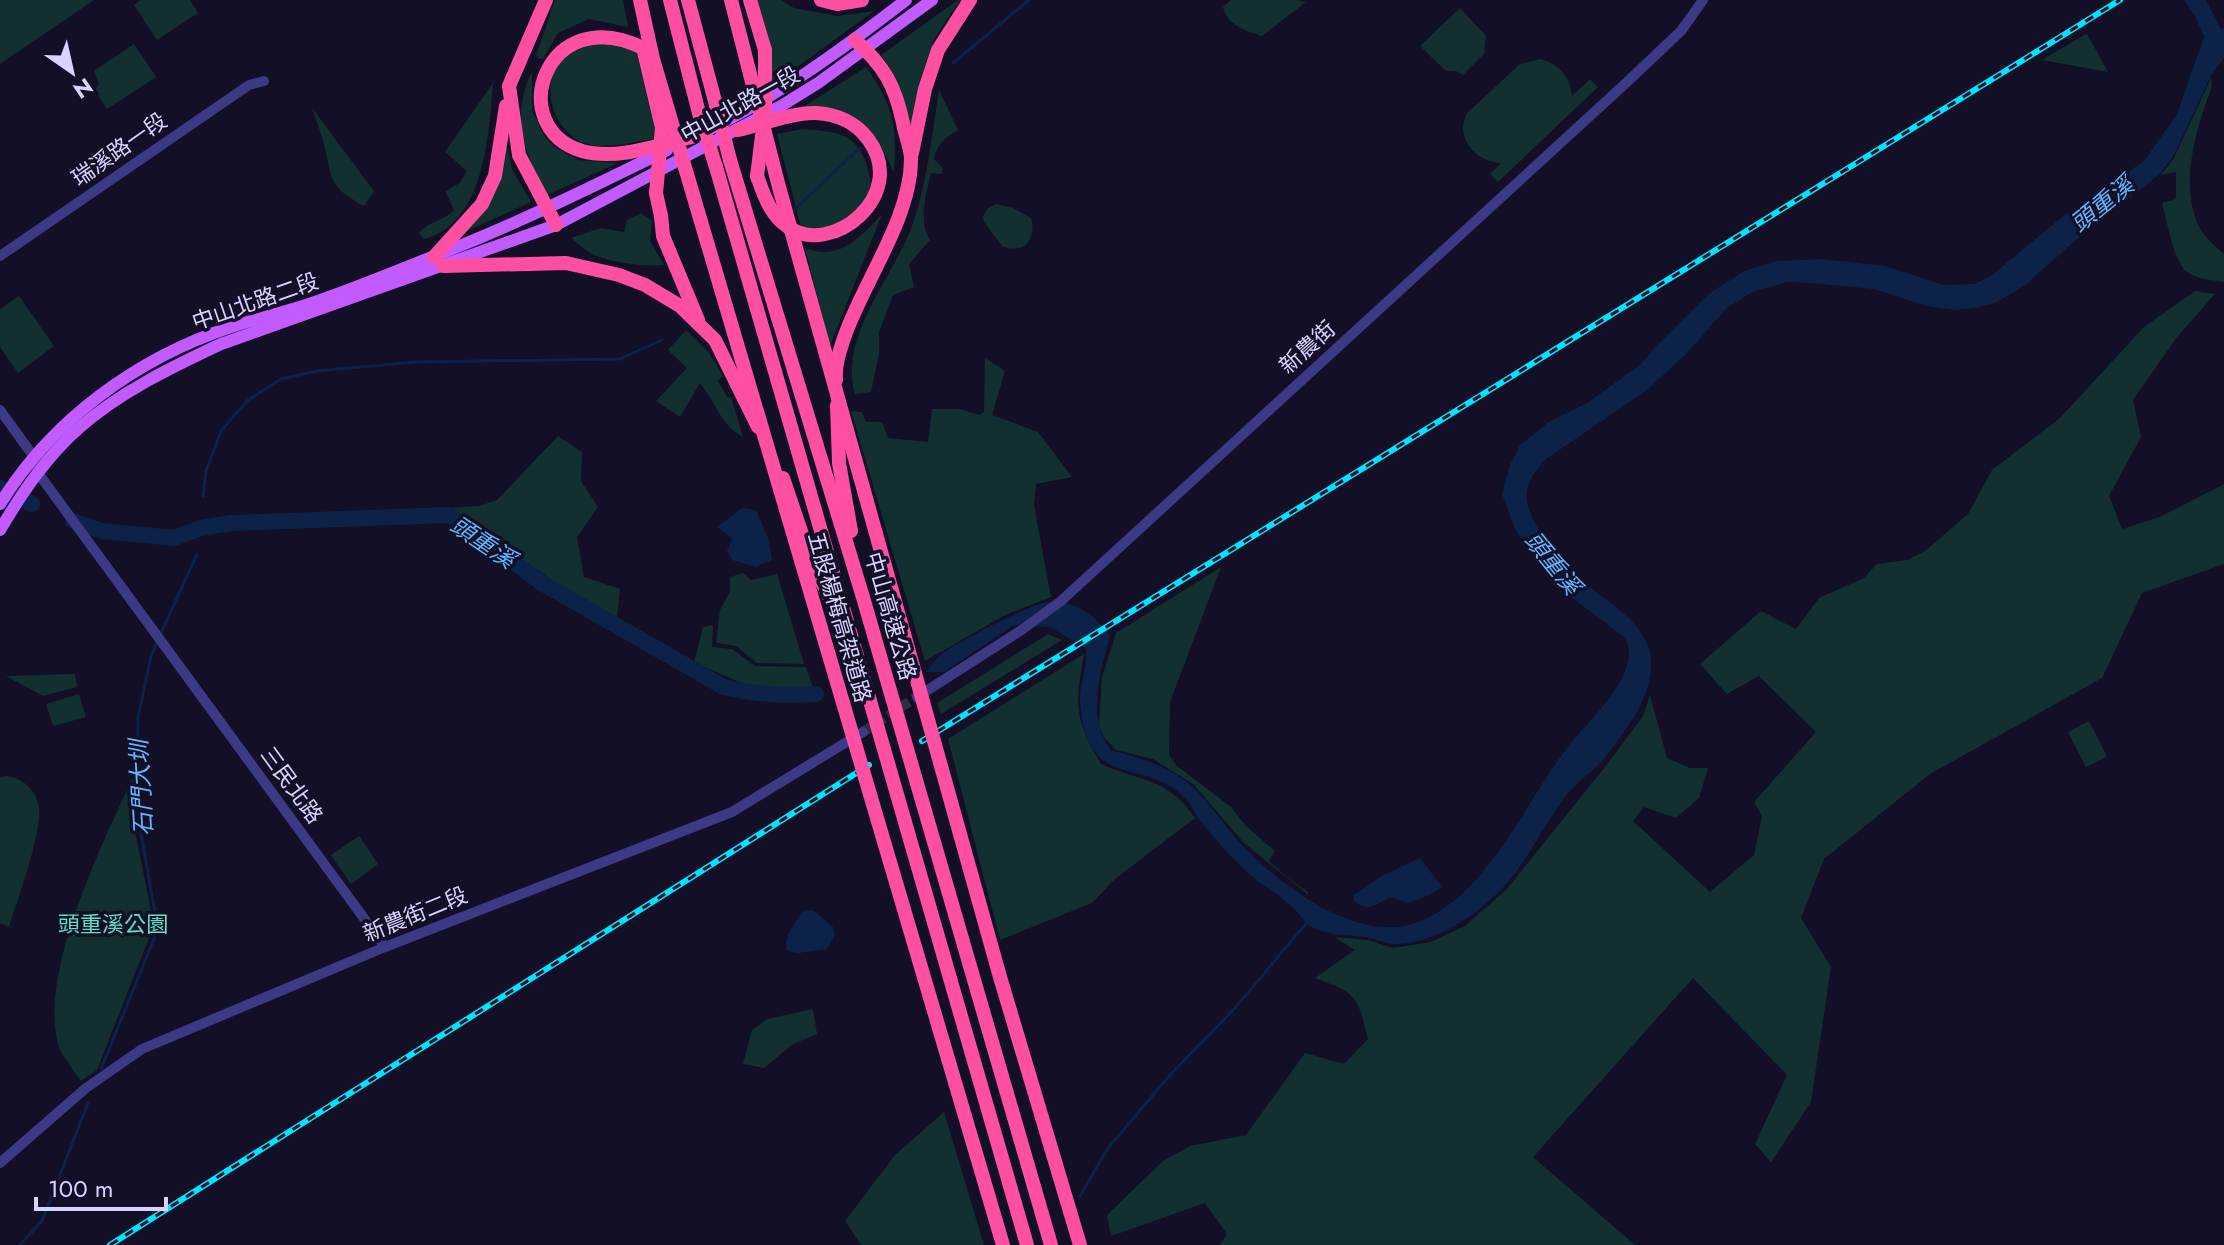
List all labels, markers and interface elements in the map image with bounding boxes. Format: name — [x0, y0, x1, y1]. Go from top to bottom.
north arrow — [32, 32, 112, 112]
street label: 中山北路一段 — [675, 58, 805, 150]
text: N — [67, 70, 99, 107]
street label: 瑞溪路一段 — [65, 104, 173, 194]
water label: 頭重溪 — [2063, 166, 2143, 240]
street label: 中山北路二段 — [187, 264, 323, 338]
street label: 新農街 — [1272, 313, 1342, 381]
water label: 頭重溪 — [443, 507, 525, 578]
water label: 頭重溪 — [1517, 524, 1591, 604]
street label: 五股楊梅高架道路 — [800, 528, 880, 706]
street label: 中山高速公路 — [857, 548, 925, 684]
water label: 石門大圳 — [121, 736, 161, 837]
street label: 三民北路 — [253, 740, 331, 830]
street label: 新農街二段 — [358, 879, 472, 949]
park label: 頭重溪公園 — [58, 908, 168, 940]
scale bar — [36, 1161, 166, 1211]
text: 100 m — [48, 1171, 114, 1206]

